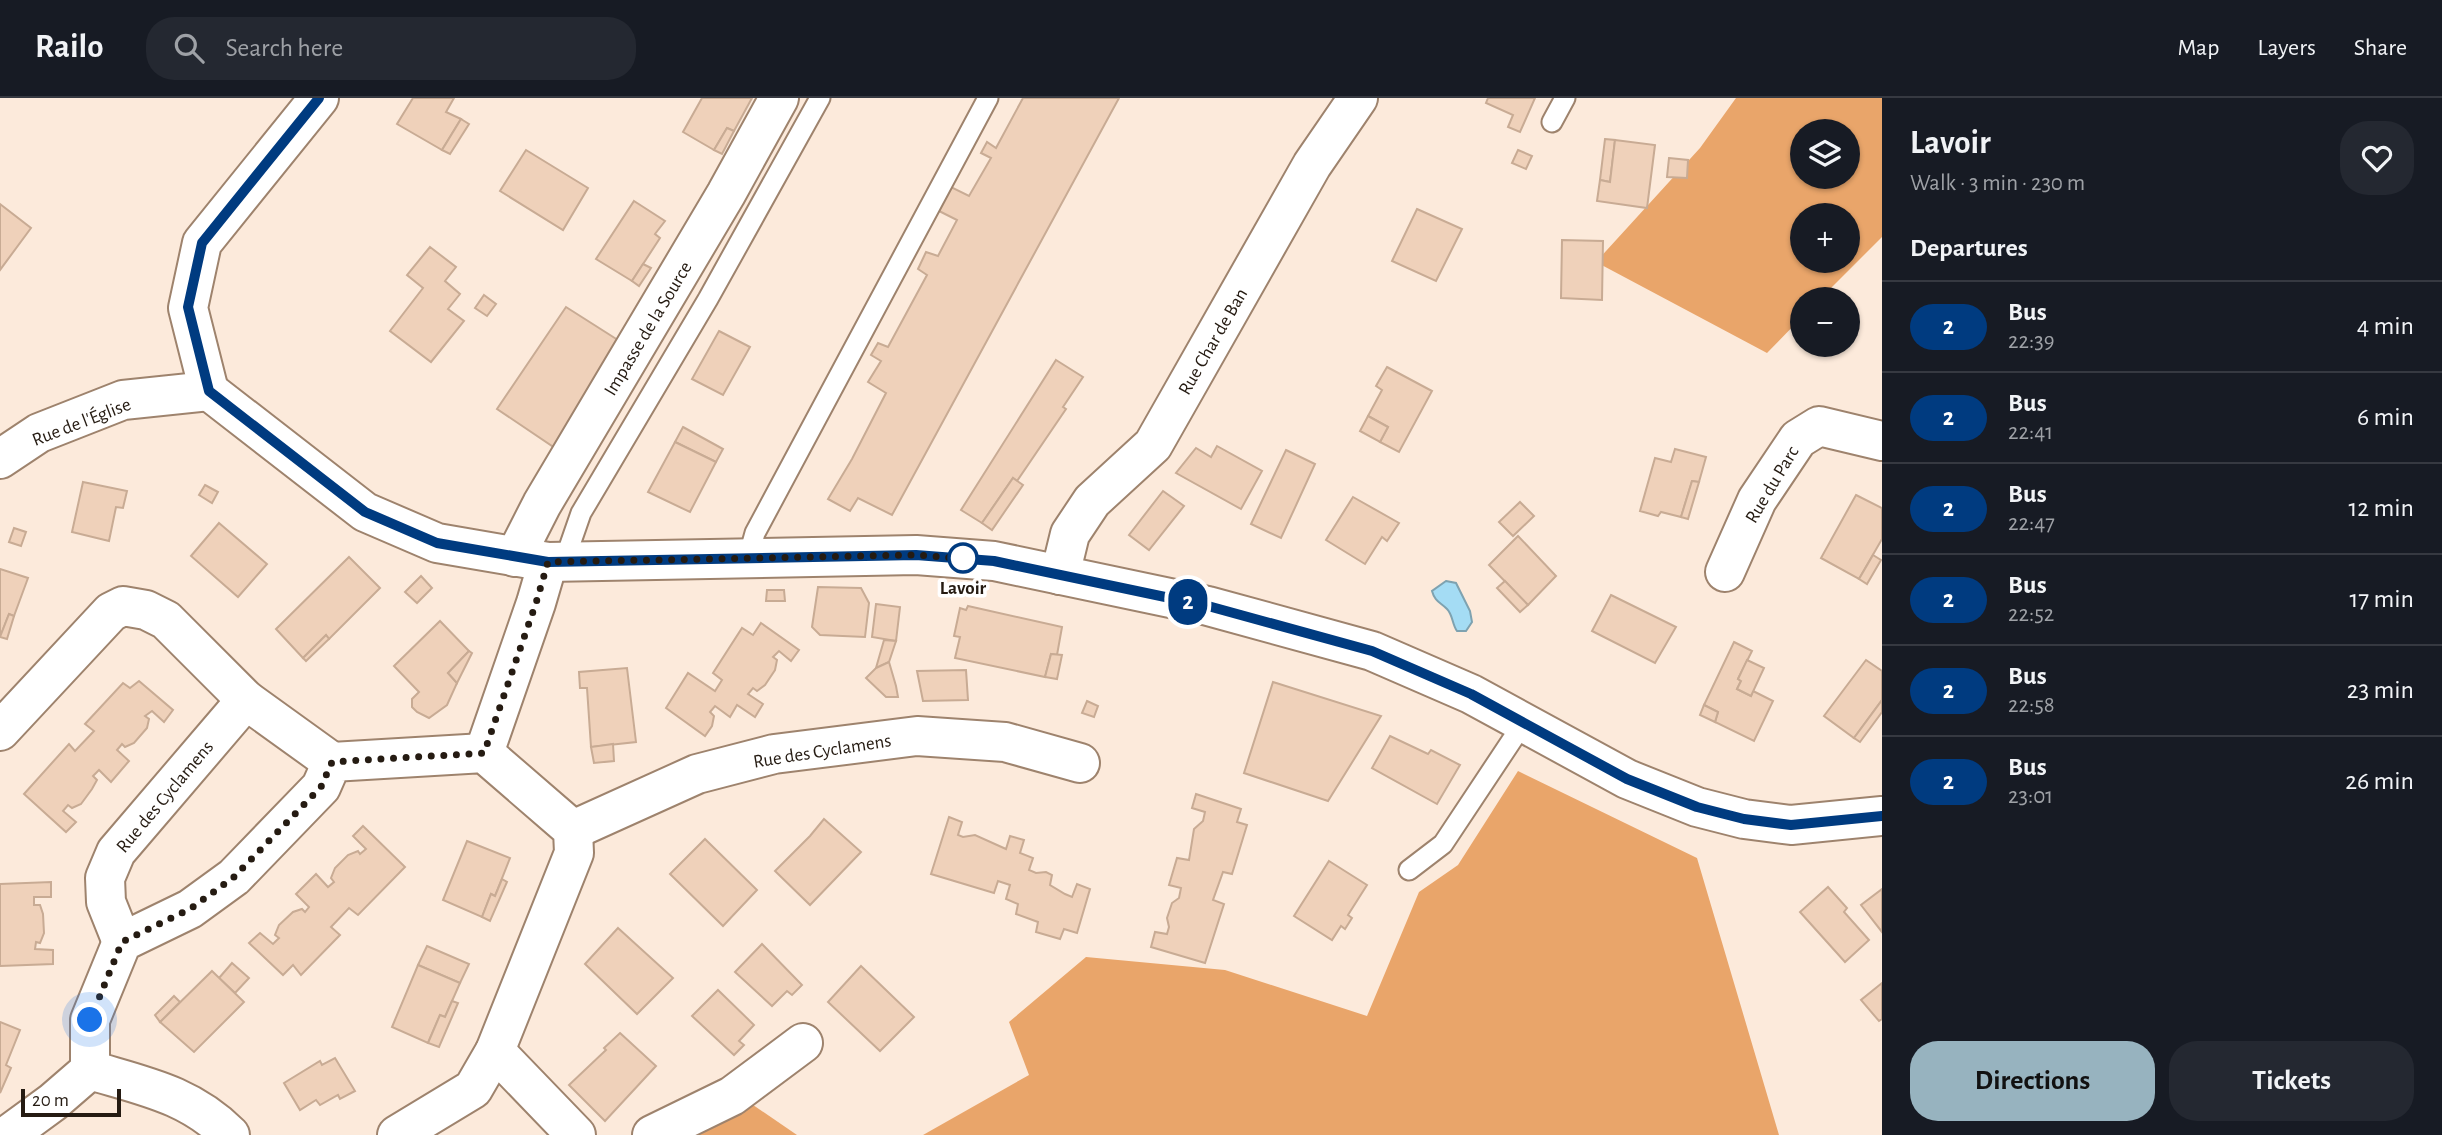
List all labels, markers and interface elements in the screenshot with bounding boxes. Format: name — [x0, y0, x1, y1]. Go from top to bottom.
search box — [146, 17, 636, 80]
icon: search — [170, 29, 208, 67]
text: Railo — [35, 31, 104, 64]
text: Search here — [226, 35, 343, 61]
text: Map — [2177, 36, 2219, 60]
text: Layers — [2257, 36, 2316, 60]
text: Share — [2354, 36, 2407, 60]
map controls — [1790, 119, 1860, 357]
button: layers — [1790, 119, 1860, 189]
button: heart — [2340, 121, 2414, 195]
text: Lavoir — [1910, 127, 1991, 160]
text: Walk · 3 min · 230 m — [1910, 172, 2085, 195]
button: + — [1790, 203, 1860, 273]
text: Departures — [1910, 235, 2028, 261]
street label: Impasse de la Source — [601, 259, 696, 399]
street label: Rue Char de Ban — [1175, 285, 1251, 398]
button: − — [1790, 287, 1860, 357]
text: Bus — [2008, 299, 2047, 325]
text: 4 min — [2357, 313, 2414, 339]
text: 2 — [1943, 315, 1954, 339]
text: 22:39 — [2008, 330, 2054, 353]
text: Bus — [2008, 390, 2047, 416]
street label: Rue de l'Église — [29, 393, 134, 450]
text: 6 min — [2357, 404, 2414, 430]
text: 2 — [1943, 406, 1954, 430]
text: 22:41 — [2008, 421, 2053, 444]
street label: Rue du Parc — [1742, 443, 1803, 526]
text: Bus — [2008, 481, 2047, 507]
text: 12 min — [2348, 495, 2414, 521]
text: 2 — [1943, 497, 1954, 521]
text: 22:47 — [2008, 512, 2055, 535]
marker: Lavoir — [948, 543, 978, 573]
text: Bus — [2008, 572, 2047, 598]
place label: Lavoir — [940, 579, 987, 598]
line badge: 2 — [1165, 579, 1211, 625]
text: 17 min — [2349, 586, 2414, 612]
text: 2 — [1943, 588, 1954, 612]
text: 2 — [1182, 590, 1194, 614]
text: 22:52 — [2008, 603, 2054, 626]
text: Bus — [2008, 663, 2047, 689]
text: 23 min — [2347, 677, 2414, 703]
text: 2 — [1943, 679, 1954, 703]
text: 22:58 — [2008, 694, 2055, 717]
street label: Rue des Cyclamens — [752, 731, 893, 772]
street label: Rue des Cyclamens — [113, 737, 217, 856]
text: Bus — [2008, 754, 2047, 780]
text: 26 min — [2345, 768, 2414, 794]
text: 2 — [1943, 770, 1954, 794]
text: 23:01 — [2008, 785, 2053, 808]
your location — [72, 1002, 107, 1037]
button: Directions — [1910, 1041, 2155, 1121]
button: Tickets — [2169, 1041, 2414, 1121]
scale bar — [21, 1086, 121, 1118]
text: 20 m — [32, 1091, 69, 1110]

